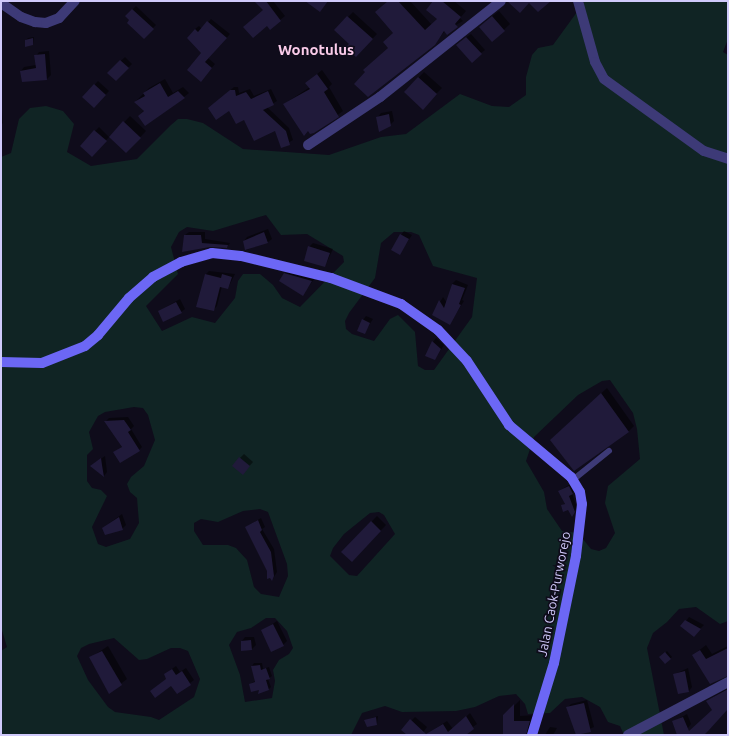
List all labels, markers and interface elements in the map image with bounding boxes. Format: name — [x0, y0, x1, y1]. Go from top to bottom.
district label: Wonotulus — [278, 41, 354, 59]
street label: Jalan Caok-Purworejo — [534, 530, 574, 658]

